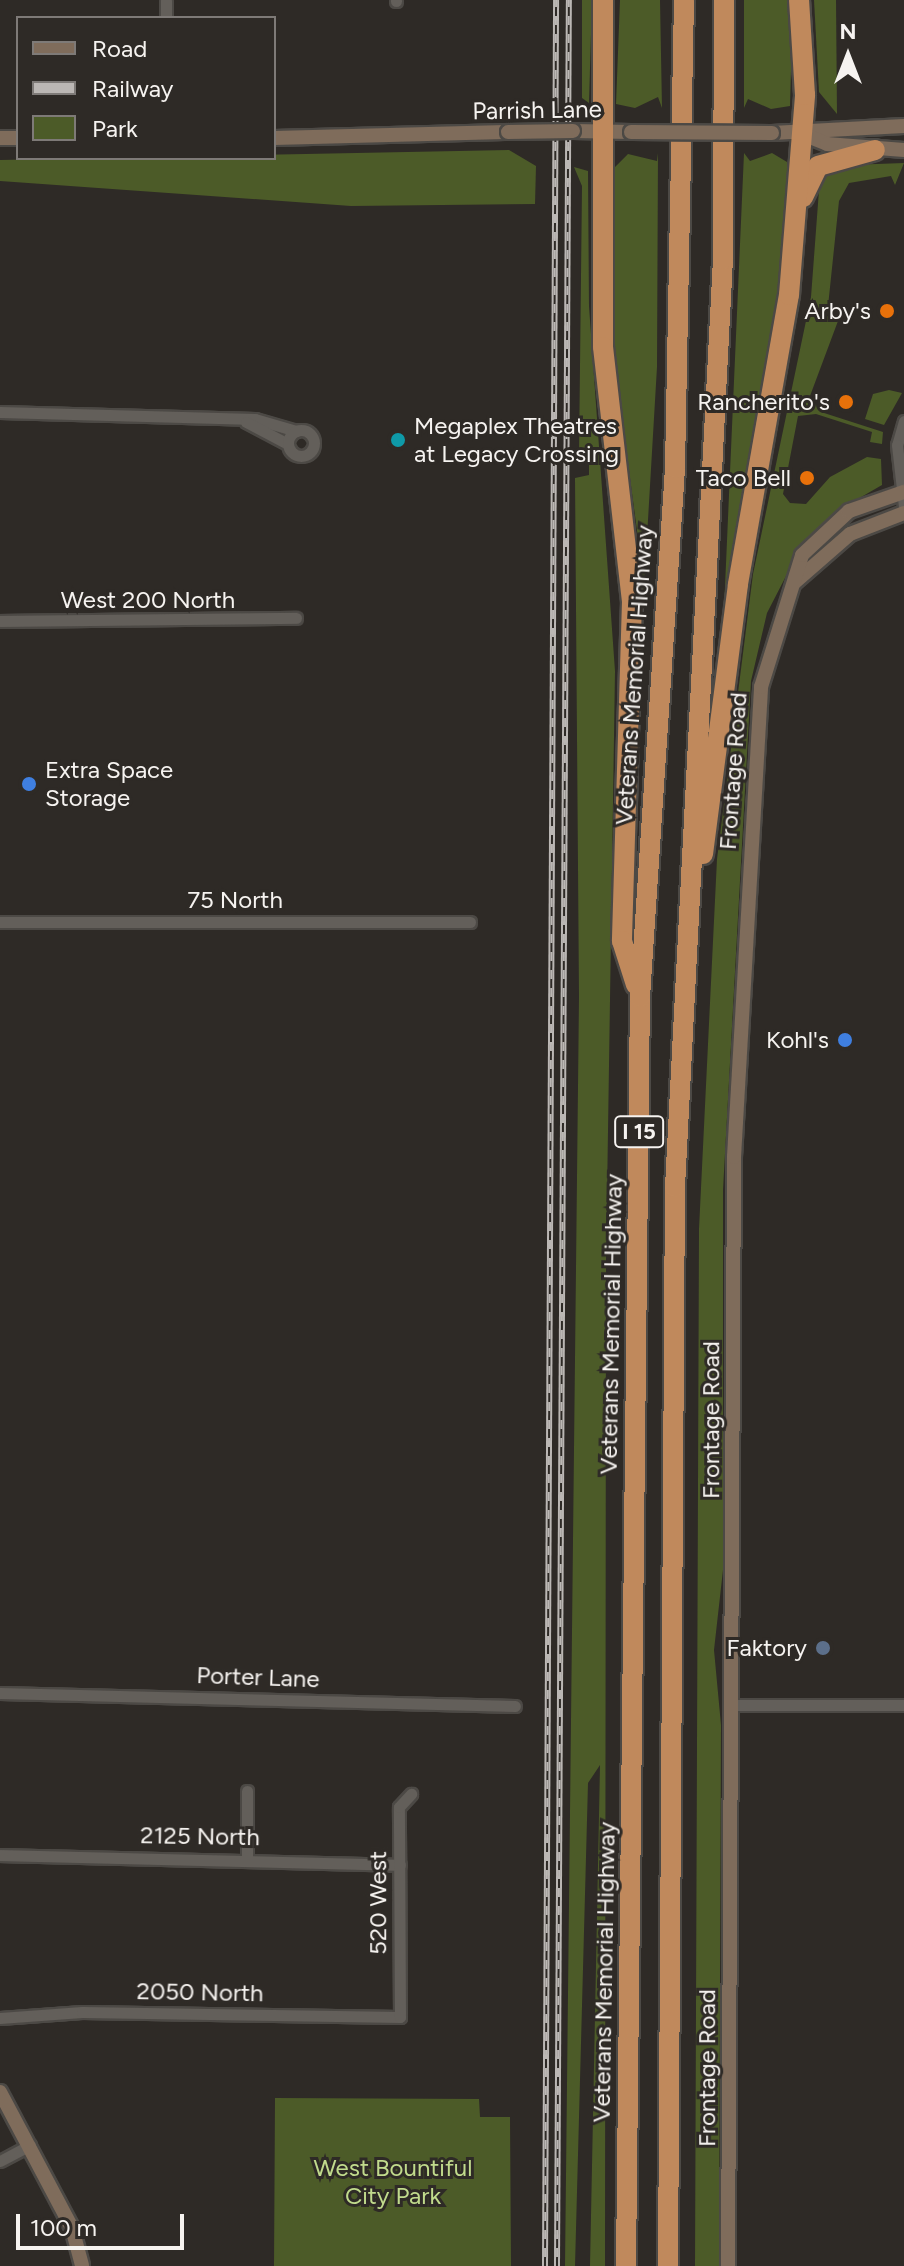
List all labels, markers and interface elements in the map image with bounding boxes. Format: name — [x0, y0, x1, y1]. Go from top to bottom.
legend — [16, 16, 276, 160]
north arrow — [808, 16, 888, 96]
text: N — [839, 18, 857, 45]
text: Road — [92, 34, 147, 63]
text: Railway — [92, 74, 173, 103]
street label: Parrish Lane — [472, 94, 602, 126]
text: Park — [92, 114, 138, 143]
place label: Arby's — [804, 297, 871, 325]
marker: Arby's — [878, 302, 896, 320]
place label: Rancherito's — [697, 388, 830, 416]
marker: Rancherito's — [837, 393, 855, 411]
place label: Megaplex Theatres at Legacy Crossing — [414, 412, 619, 468]
marker: Megaplex Theatres at Legacy Crossing — [389, 431, 407, 449]
place label: Taco Bell — [696, 464, 791, 492]
marker: Taco Bell — [798, 469, 816, 487]
street label: Veterans Memorial Highway — [609, 524, 659, 826]
street label: West 200 North — [61, 586, 235, 614]
street label: Frontage Road — [713, 691, 753, 851]
place label: Extra Space Storage — [45, 756, 173, 812]
marker: Extra Space Storage — [20, 775, 38, 793]
street label: 75 North — [187, 886, 283, 914]
place label: Kohl's — [766, 1026, 829, 1054]
marker: Kohl's — [836, 1031, 854, 1049]
road number: I 15 — [613, 1114, 665, 1150]
street label: Veterans Memorial Highway — [594, 1173, 628, 1475]
street label: Frontage Road — [697, 1341, 725, 1499]
place label: Faktory — [727, 1634, 807, 1662]
marker: Faktory — [814, 1639, 832, 1657]
street label: Porter Lane — [196, 1660, 320, 1694]
street label: 2125 North — [140, 1821, 260, 1851]
street label: Veterans Memorial Highway — [587, 1821, 621, 2123]
street label: 520 West — [364, 1851, 392, 1955]
street label: 2050 North — [136, 1976, 264, 2008]
street label: Frontage Road — [693, 1989, 721, 2147]
park label: West Bountiful City Park — [314, 2154, 472, 2210]
scale bar — [20, 2198, 188, 2248]
text: 100 m — [30, 2213, 97, 2242]

